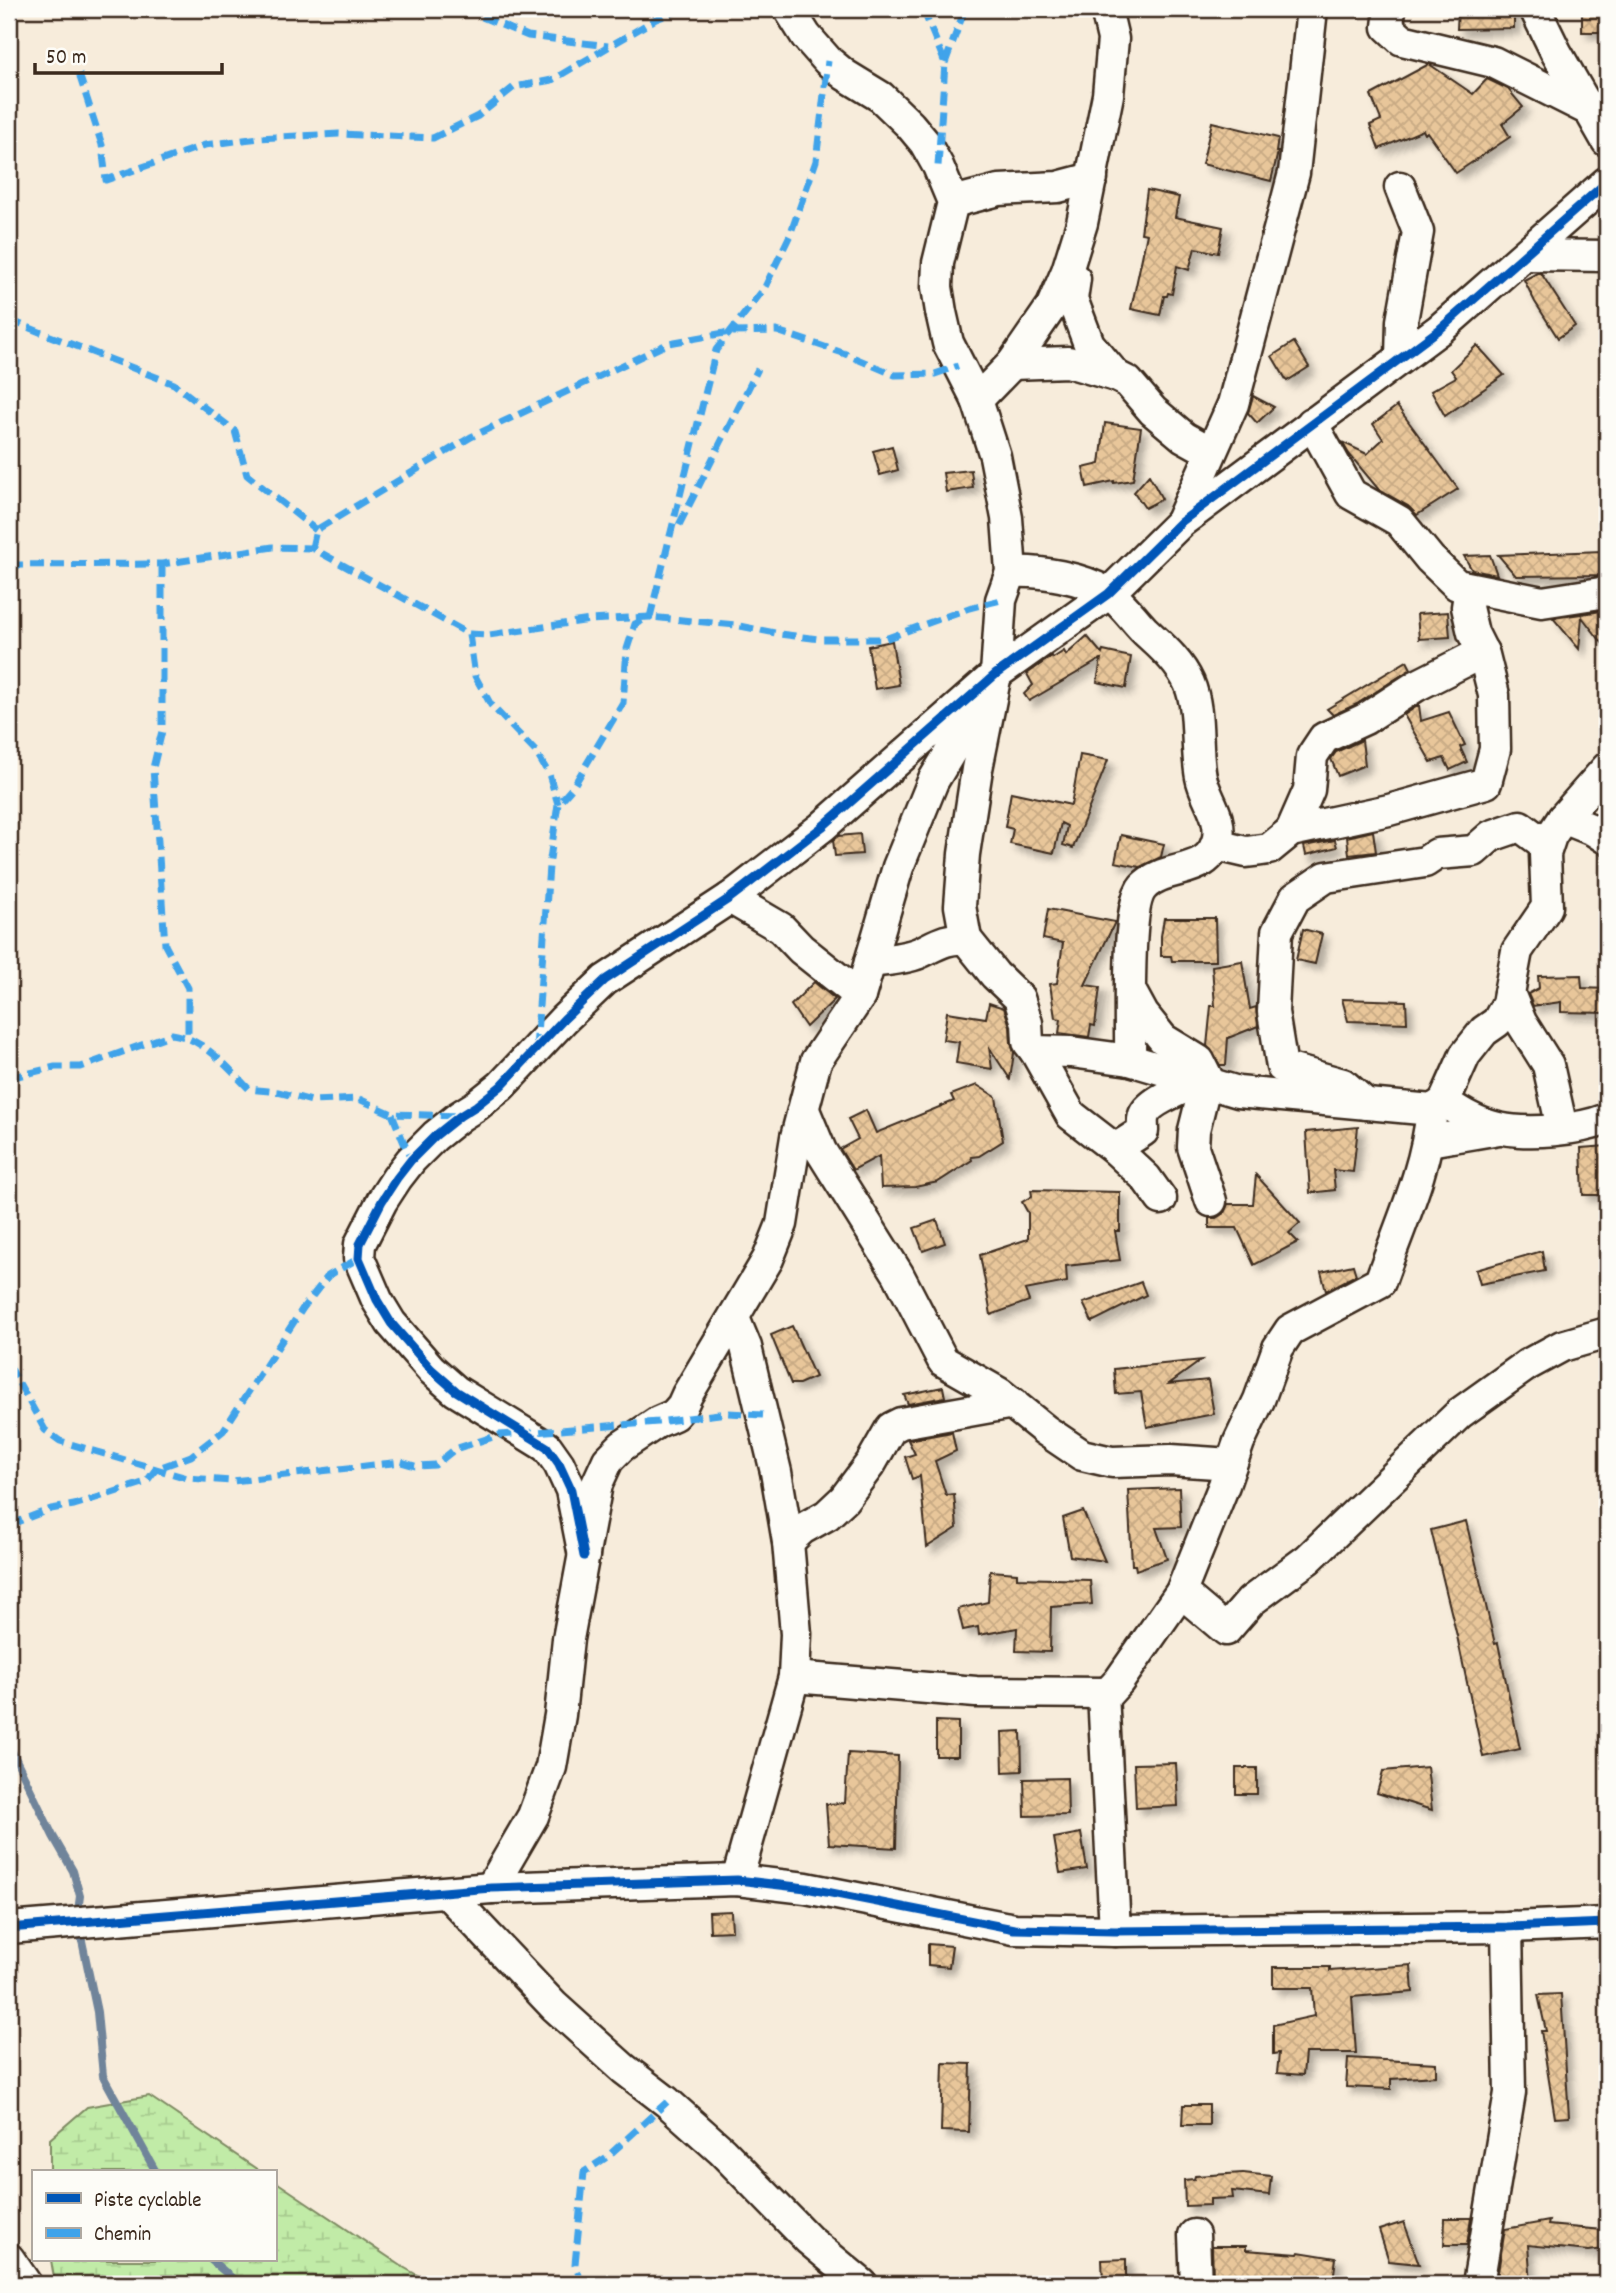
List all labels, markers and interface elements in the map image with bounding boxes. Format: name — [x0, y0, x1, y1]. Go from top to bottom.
scale bar — [35, 32, 222, 76]
text: 50 m — [46, 44, 86, 74]
legend — [32, 2170, 276, 2262]
text: Piste cyclable — [94, 2187, 202, 2217]
text: Chemin — [94, 2221, 151, 2251]

